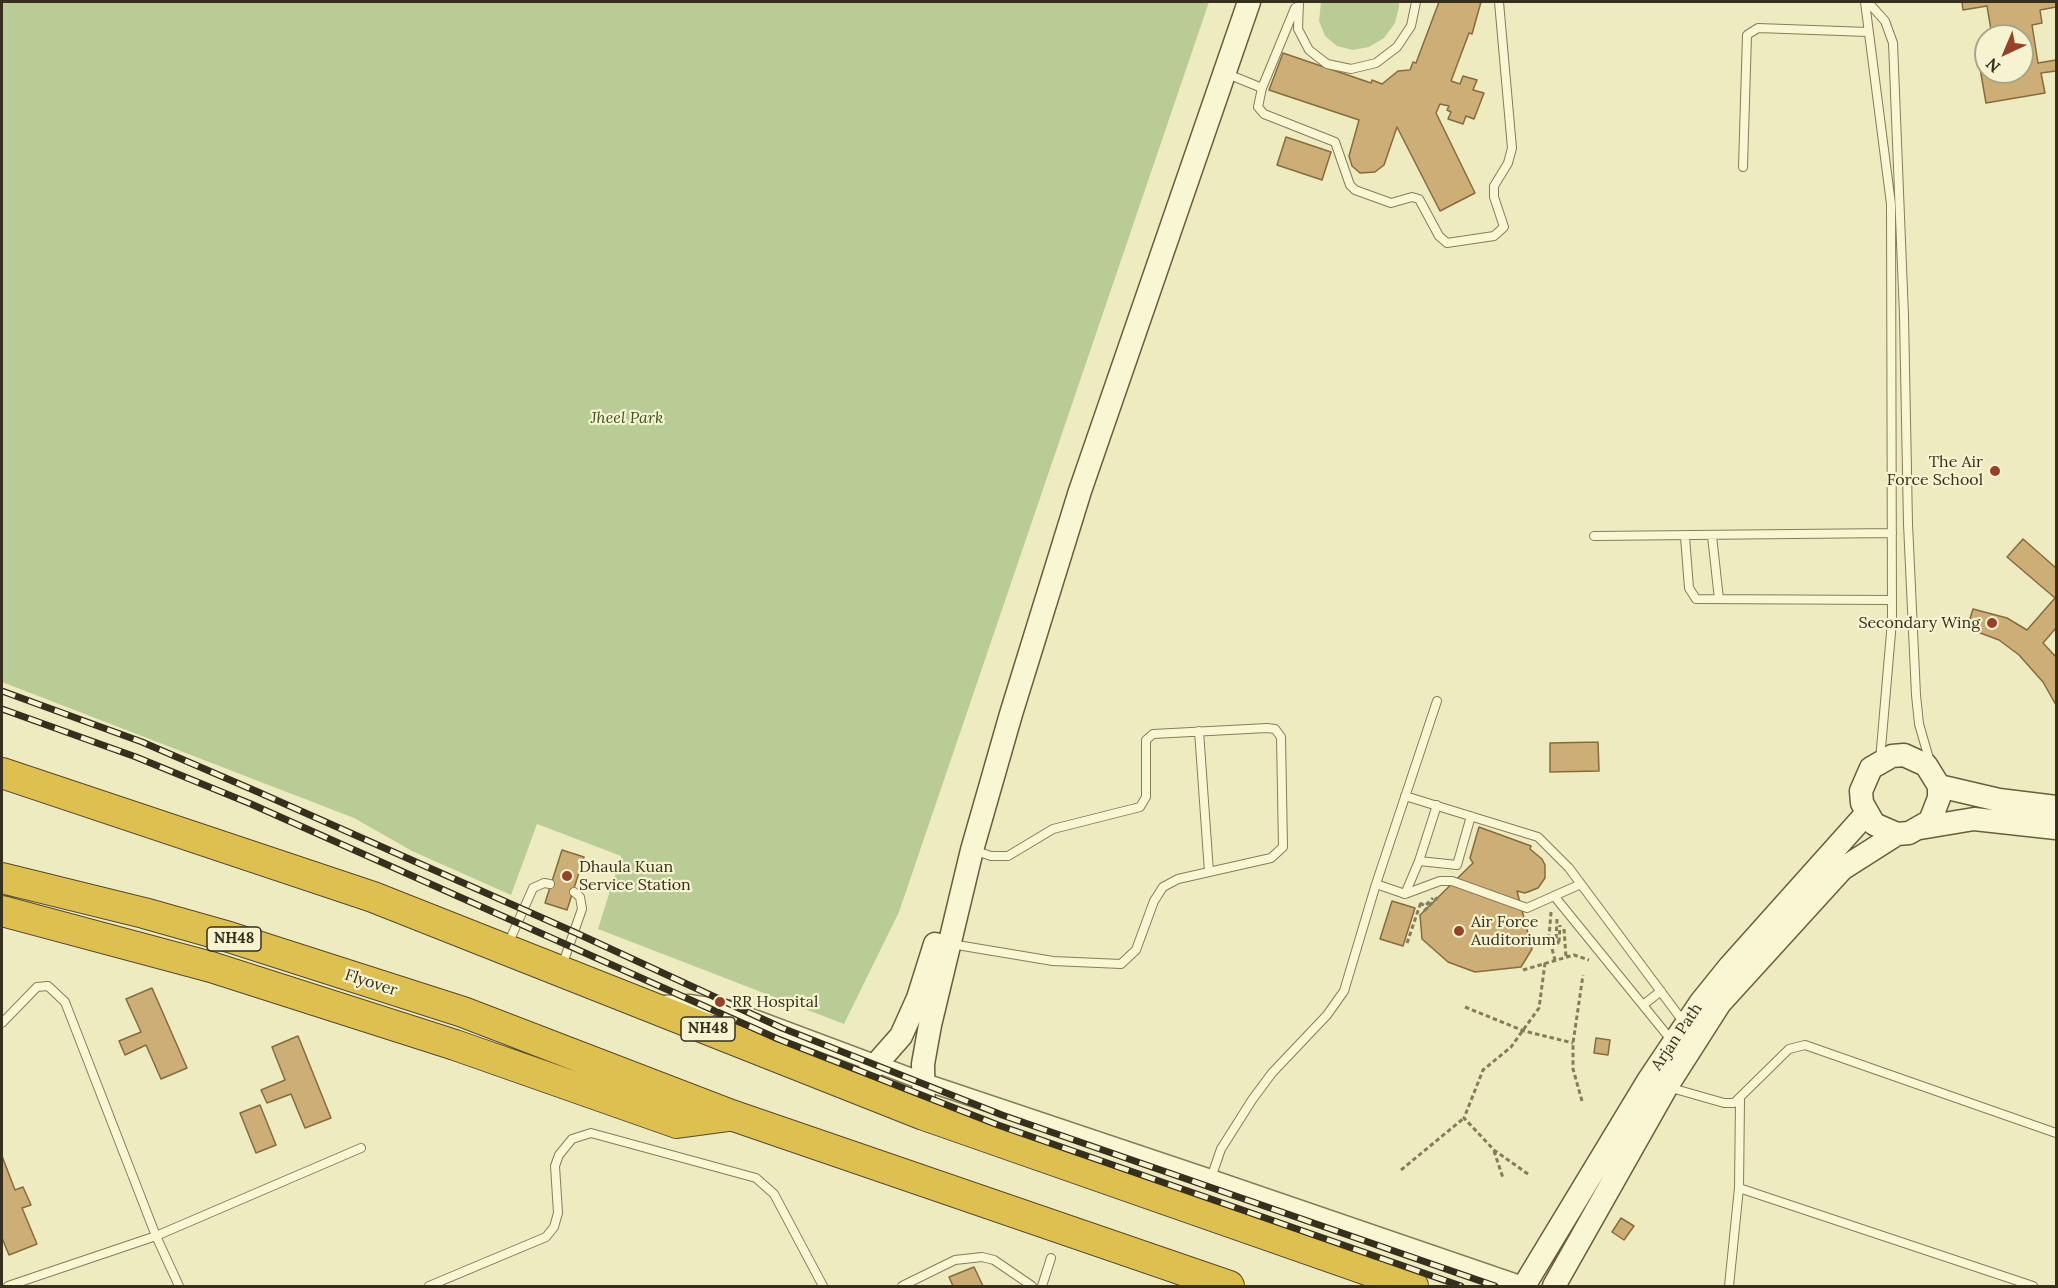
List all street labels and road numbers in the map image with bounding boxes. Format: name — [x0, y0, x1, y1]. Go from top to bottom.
road number: NH48 — [207, 927, 261, 951]
street label: Flyover — [342, 965, 400, 1001]
street label: Arjan Path — [1648, 1000, 1706, 1074]
road number: NH48 — [681, 1017, 735, 1041]

